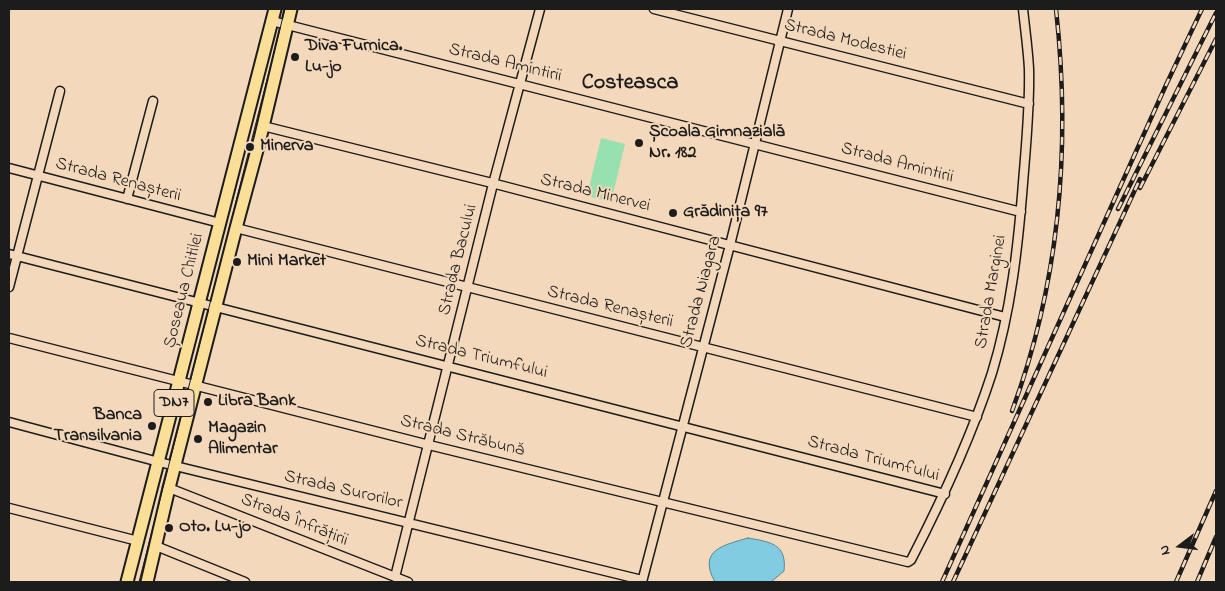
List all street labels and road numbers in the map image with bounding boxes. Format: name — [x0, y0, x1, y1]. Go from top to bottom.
street label: Strada Modestiei — [782, 15, 908, 67]
street label: Strada Amintirii — [446, 40, 564, 88]
street label: Strada Amintirii — [838, 139, 956, 189]
street label: Strada Renașterii — [53, 154, 183, 208]
street label: Strada Minervei — [538, 170, 652, 218]
street label: Strada Bacului — [435, 202, 483, 318]
street label: Șoseaua Chitilei — [160, 231, 210, 351]
street label: Strada Niagara — [677, 233, 727, 351]
street label: Strada Marginei — [971, 234, 1013, 350]
street label: Strada Renașterii — [545, 282, 675, 334]
street label: Strada Triumfului — [413, 331, 549, 385]
road number: DN7 — [154, 389, 194, 416]
street label: Strada Străbună — [398, 411, 526, 463]
street label: Strada Triumfului — [805, 432, 941, 488]
street label: Strada Surorilor — [282, 467, 404, 515]
street label: Strada Înfrățirii — [237, 490, 351, 552]

